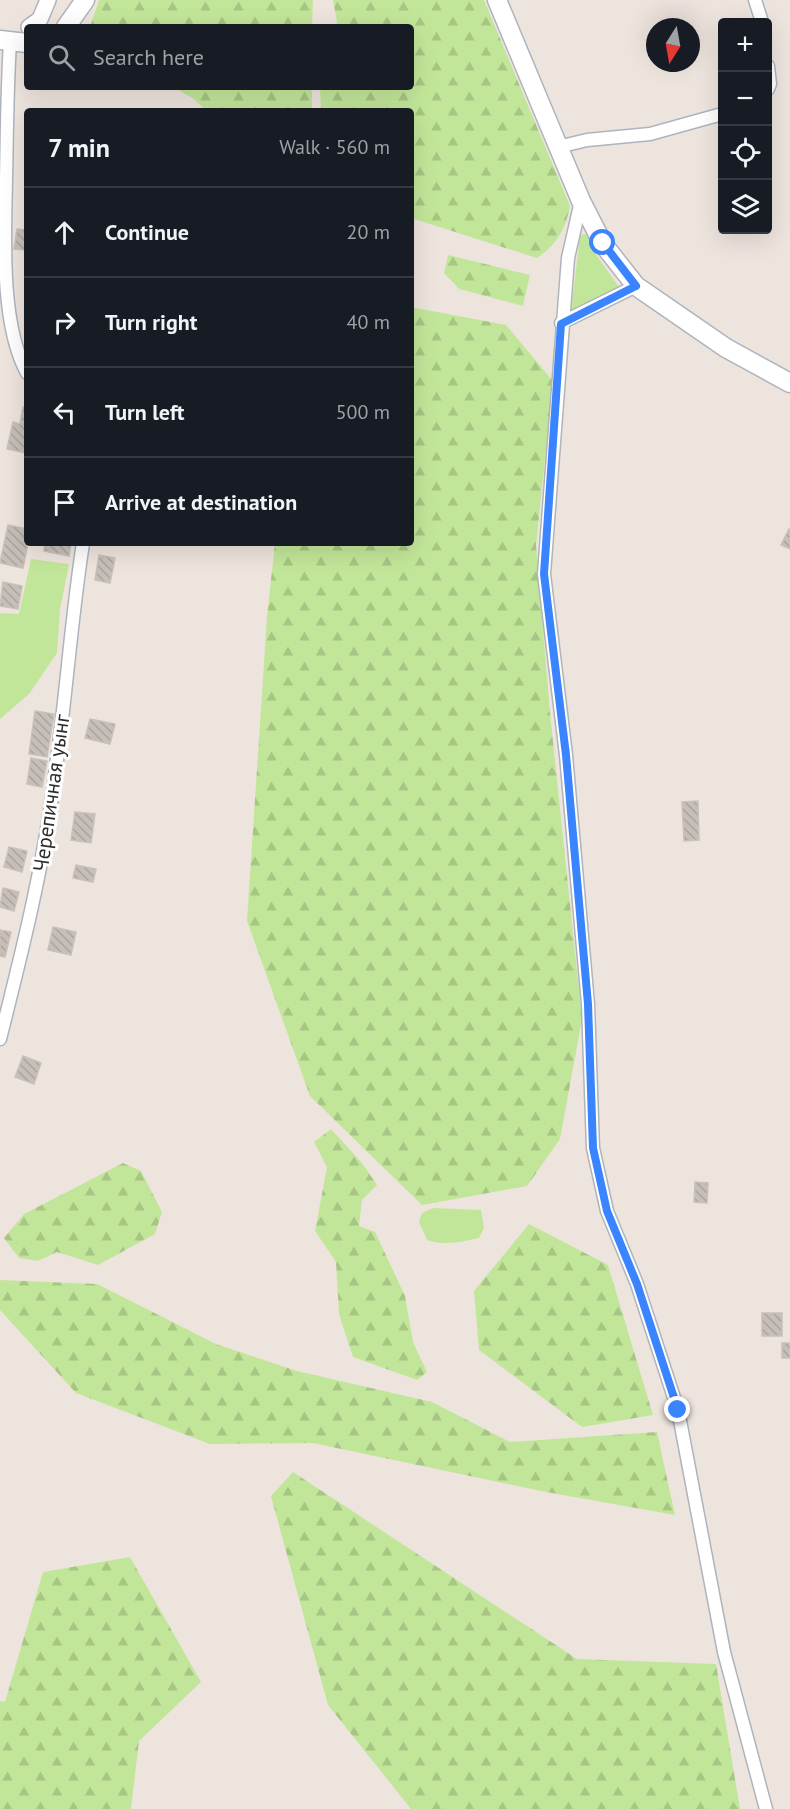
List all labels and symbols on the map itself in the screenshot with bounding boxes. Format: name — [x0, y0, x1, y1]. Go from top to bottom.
north arrow — [646, 18, 700, 72]
route start — [589, 229, 615, 255]
street label: Черепичная уынг — [27, 712, 75, 873]
route end — [664, 1396, 690, 1422]

